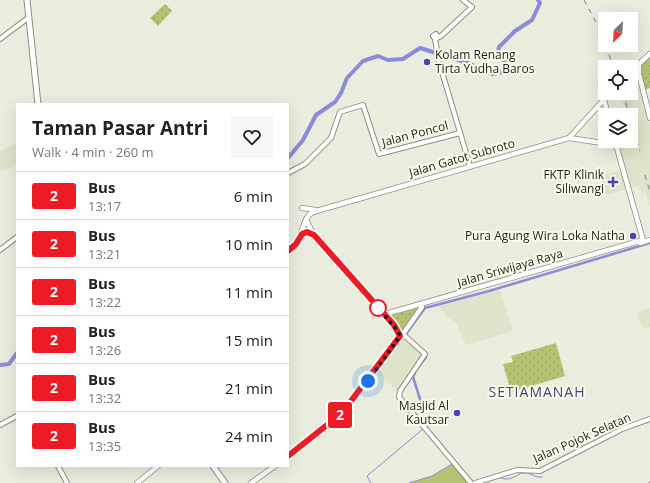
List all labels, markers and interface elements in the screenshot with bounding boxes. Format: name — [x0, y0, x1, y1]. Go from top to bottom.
north arrow — [598, 12, 638, 52]
map controls — [598, 12, 638, 148]
place label: Kolam Renang Tirta Yudha Baros — [435, 46, 535, 77]
marker: Kolam Renang Tirta Yudha Baros — [422, 57, 432, 67]
button: locate — [598, 60, 638, 100]
button: layers — [598, 108, 638, 148]
text: Taman Pasar Antri — [32, 115, 208, 141]
button: heart — [231, 116, 273, 158]
street label: Jalan Poncol — [379, 117, 450, 151]
street label: Jalan Gatot Subroto — [406, 134, 517, 181]
text: Walk · 4 min · 260 m — [32, 143, 154, 161]
place label: FKTP Klinik Siliwangi — [543, 166, 605, 197]
marker: FKTP Klinik Siliwangi — [607, 176, 619, 188]
text: Bus — [88, 177, 115, 197]
text: 2 — [50, 186, 58, 205]
text: 6 min — [234, 186, 273, 206]
text: 13:17 — [88, 197, 121, 215]
text: Bus — [88, 225, 115, 245]
place label: Pura Agung Wira Loka Natha — [465, 227, 625, 244]
marker: Pura Agung Wira Loka Natha — [628, 231, 638, 241]
text: 2 — [50, 234, 58, 253]
text: 10 min — [225, 234, 273, 254]
street label: Jalan Sriwijaya Raya — [454, 244, 565, 291]
text: 13:21 — [88, 245, 121, 263]
text: Bus — [88, 273, 115, 293]
text: 2 — [50, 282, 58, 301]
text: 11 min — [225, 282, 273, 302]
text: 13:22 — [88, 293, 121, 311]
unlabelled marker — [369, 299, 387, 317]
text: Bus — [88, 321, 115, 341]
text: 2 — [50, 330, 58, 349]
text: 15 min — [225, 330, 273, 350]
text: 13:26 — [88, 341, 121, 359]
text: Bus — [88, 369, 115, 389]
your location — [358, 371, 378, 391]
text: 2 — [50, 378, 58, 397]
text: 21 min — [225, 378, 273, 398]
district label: SETIAMANAH — [488, 382, 586, 401]
text: 13:32 — [88, 389, 121, 407]
place label: Masjid Al Kautsar — [399, 397, 449, 428]
line badge: 2 — [327, 402, 353, 428]
text: 2 — [336, 405, 344, 424]
marker: Masjid Al Kautsar — [452, 408, 462, 418]
street label: Jalan Pojok Selatan — [529, 408, 633, 467]
text: Bus — [88, 417, 115, 437]
text: 2 — [50, 426, 58, 445]
text: 24 min — [225, 426, 273, 446]
text: 13:35 — [88, 437, 121, 455]

